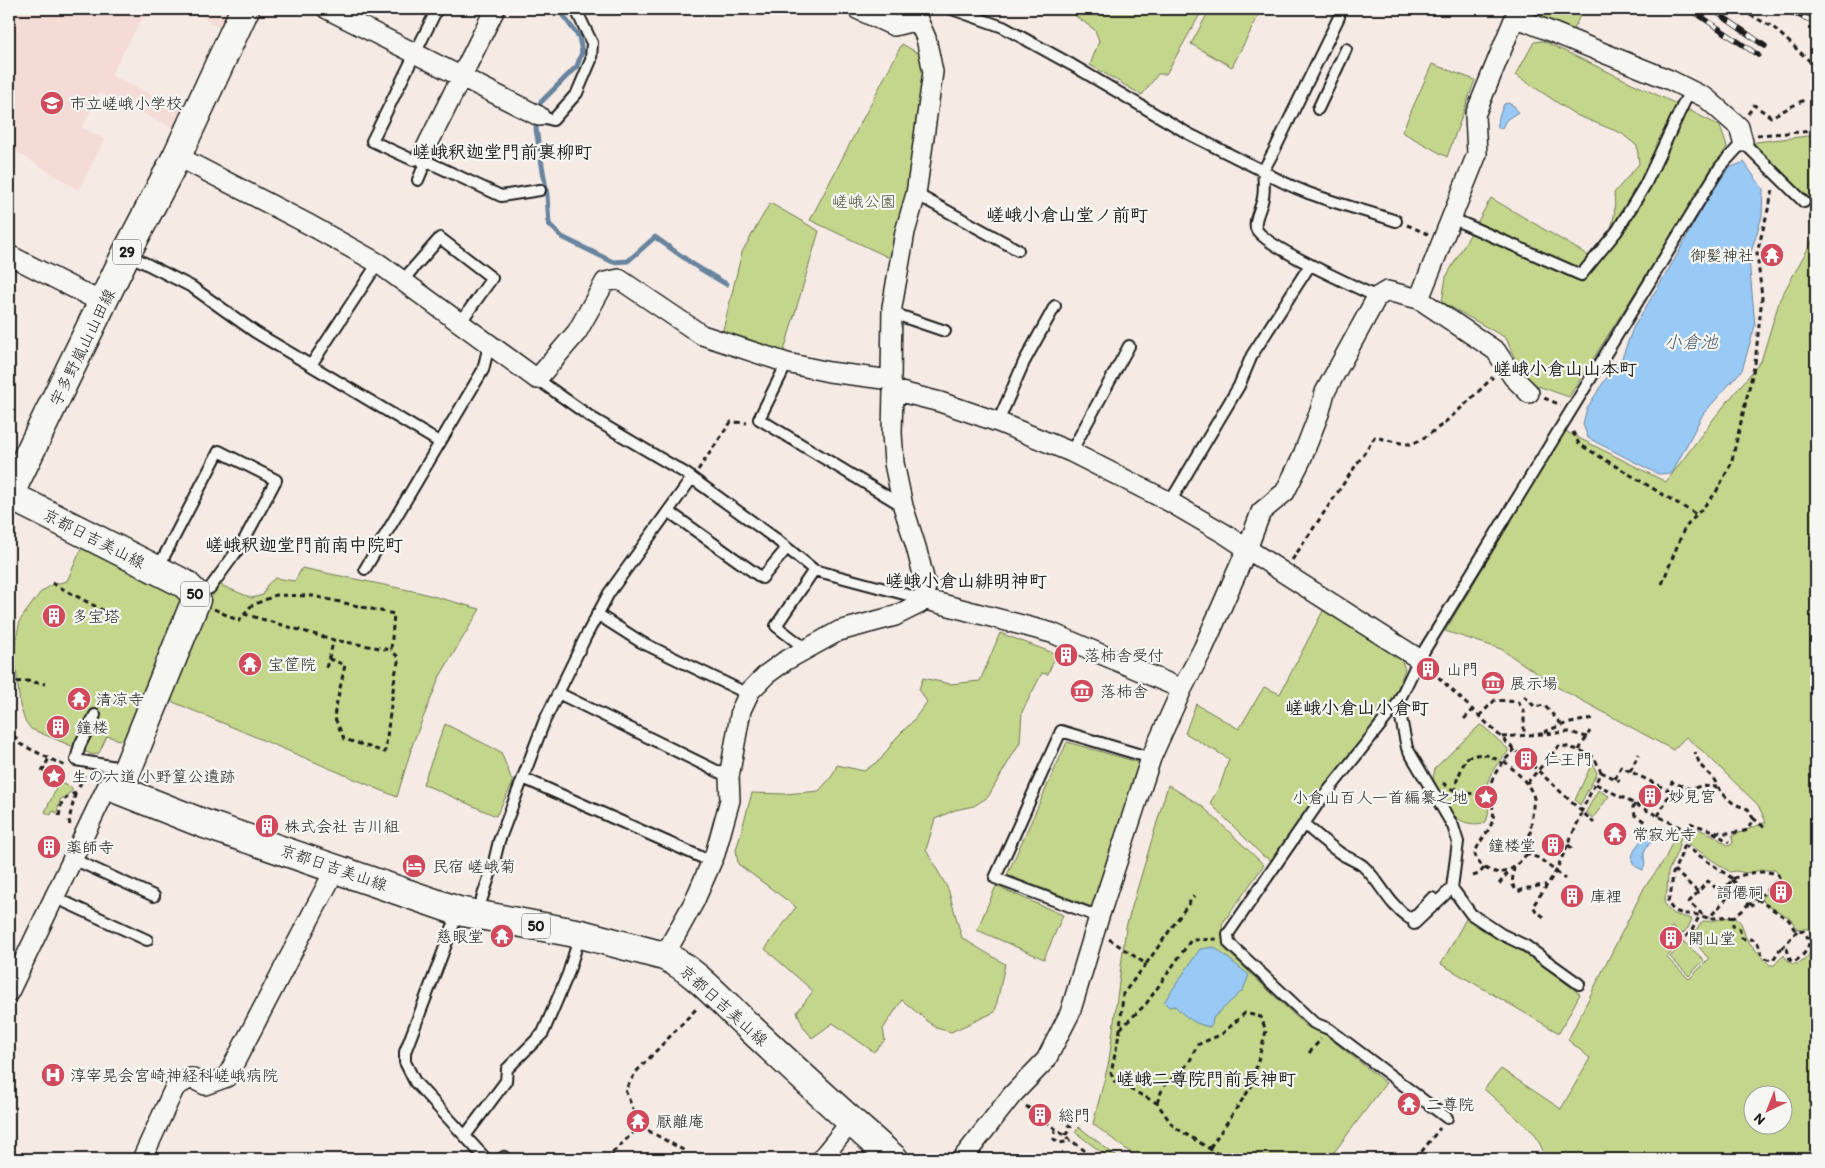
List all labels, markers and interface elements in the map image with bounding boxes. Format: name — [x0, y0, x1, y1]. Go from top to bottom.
school or university icon: 市立嵯峨小学校 — [39, 90, 65, 116]
place label: 市立嵯峨小学校 — [70, 94, 182, 113]
district label: 嵯峨釈迦堂門前裏柳町 — [412, 141, 592, 163]
park label: 嵯峨公園 — [832, 192, 896, 211]
district label: 嵯峨小倉山堂ノ前町 — [986, 204, 1148, 226]
road number: 29 — [113, 240, 141, 264]
temple icon: 御髪神社 — [1759, 242, 1785, 268]
place label: 御髪神社 — [1690, 246, 1754, 265]
street label: 宇多野嵐山山田線 — [46, 286, 119, 409]
water label: 小倉池 — [1664, 331, 1719, 353]
district label: 嵯峨小倉山山本町 — [1493, 358, 1637, 380]
street label: 京都日吉美山線 — [40, 505, 148, 572]
district label: 嵯峨釈迦堂門前南中院町 — [205, 534, 403, 556]
district label: 嵯峨小倉山緋明神町 — [885, 570, 1047, 592]
road number: 50 — [181, 582, 209, 606]
building icon: 多宝塔 — [41, 603, 67, 629]
place label: 多宝塔 — [72, 607, 120, 626]
building icon: 落柿舎受付 — [1053, 642, 1079, 668]
place label: 落柿舎受付 — [1084, 646, 1164, 665]
temple icon: 宝筐院 — [237, 651, 263, 677]
place label: 宝筐院 — [268, 655, 316, 674]
building icon: 山門 — [1415, 656, 1441, 682]
place label: 山門 — [1446, 660, 1478, 679]
museum icon: 展示場 — [1480, 670, 1506, 696]
place label: 展示場 — [1510, 674, 1558, 693]
museum icon: 落柿舎 — [1069, 678, 1095, 704]
place label: 落柿舎 — [1100, 682, 1148, 701]
temple icon: 清凉寺 — [66, 686, 92, 712]
place label: 清凉寺 — [96, 690, 144, 709]
district label: 嵯峨小倉山小倉町 — [1285, 697, 1429, 719]
building icon: 鐘楼 — [45, 714, 71, 740]
place label: 鐘楼 — [76, 718, 108, 737]
building icon: 仁王門 — [1513, 746, 1539, 772]
place label: 仁王門 — [1544, 750, 1592, 769]
place icon: 生の六道 小野篁公遺跡 — [41, 763, 67, 789]
place label: 生の六道 小野篁公遺跡 — [72, 767, 236, 786]
building icon: 妙見宮 — [1637, 783, 1663, 809]
place icon: 小倉山百人一首編纂之地 — [1473, 784, 1499, 810]
place label: 妙見宮 — [1668, 787, 1716, 806]
place label: 小倉山百人一首編纂之地 — [1292, 788, 1468, 807]
building icon: 株式会社 吉川組 — [254, 813, 280, 839]
place label: 株式会社 吉川組 — [284, 817, 400, 836]
temple icon: 常寂光寺 — [1602, 821, 1628, 847]
place label: 常寂光寺 — [1632, 825, 1696, 844]
building icon: 鐘楼堂 — [1540, 832, 1566, 858]
building icon: 薬師寺 — [36, 834, 62, 860]
place label: 鐘楼堂 — [1488, 836, 1536, 855]
place label: 薬師寺 — [66, 838, 114, 857]
street label: 京都日吉美山線 — [278, 840, 390, 895]
hotel icon: 民宿 嵯峨菊 — [401, 853, 427, 879]
place label: 民宿 嵯峨菊 — [432, 857, 516, 876]
building icon: 謌僊祠 — [1768, 879, 1794, 905]
building icon: 庫裡 — [1559, 883, 1585, 909]
place label: 謌僊祠 — [1716, 883, 1764, 902]
place label: 庫裡 — [1590, 887, 1622, 906]
road number: 50 — [522, 914, 550, 938]
temple icon: 慈眼堂 — [489, 923, 515, 949]
building icon: 開山堂 — [1658, 925, 1684, 951]
place label: 慈眼堂 — [436, 927, 484, 946]
place label: 開山堂 — [1688, 929, 1736, 948]
street label: 京都日吉美山線 — [676, 961, 772, 1050]
hospital icon: 淳宰晃会宮崎神経科嵯峨病院 — [40, 1062, 66, 1088]
place label: 淳宰晃会宮崎神経科嵯峨病院 — [70, 1066, 278, 1085]
district label: 嵯峨二尊院門前長神町 — [1116, 1068, 1296, 1090]
north arrow — [1742, 1086, 1792, 1136]
temple icon: 二尊院 — [1396, 1091, 1422, 1117]
place label: 二尊院 — [1426, 1095, 1474, 1114]
building icon: 総門 — [1027, 1102, 1053, 1128]
place label: 総門 — [1058, 1106, 1090, 1125]
temple icon: 厭離庵 — [625, 1108, 651, 1134]
text: N — [1750, 1110, 1769, 1129]
place label: 厭離庵 — [656, 1112, 704, 1131]

